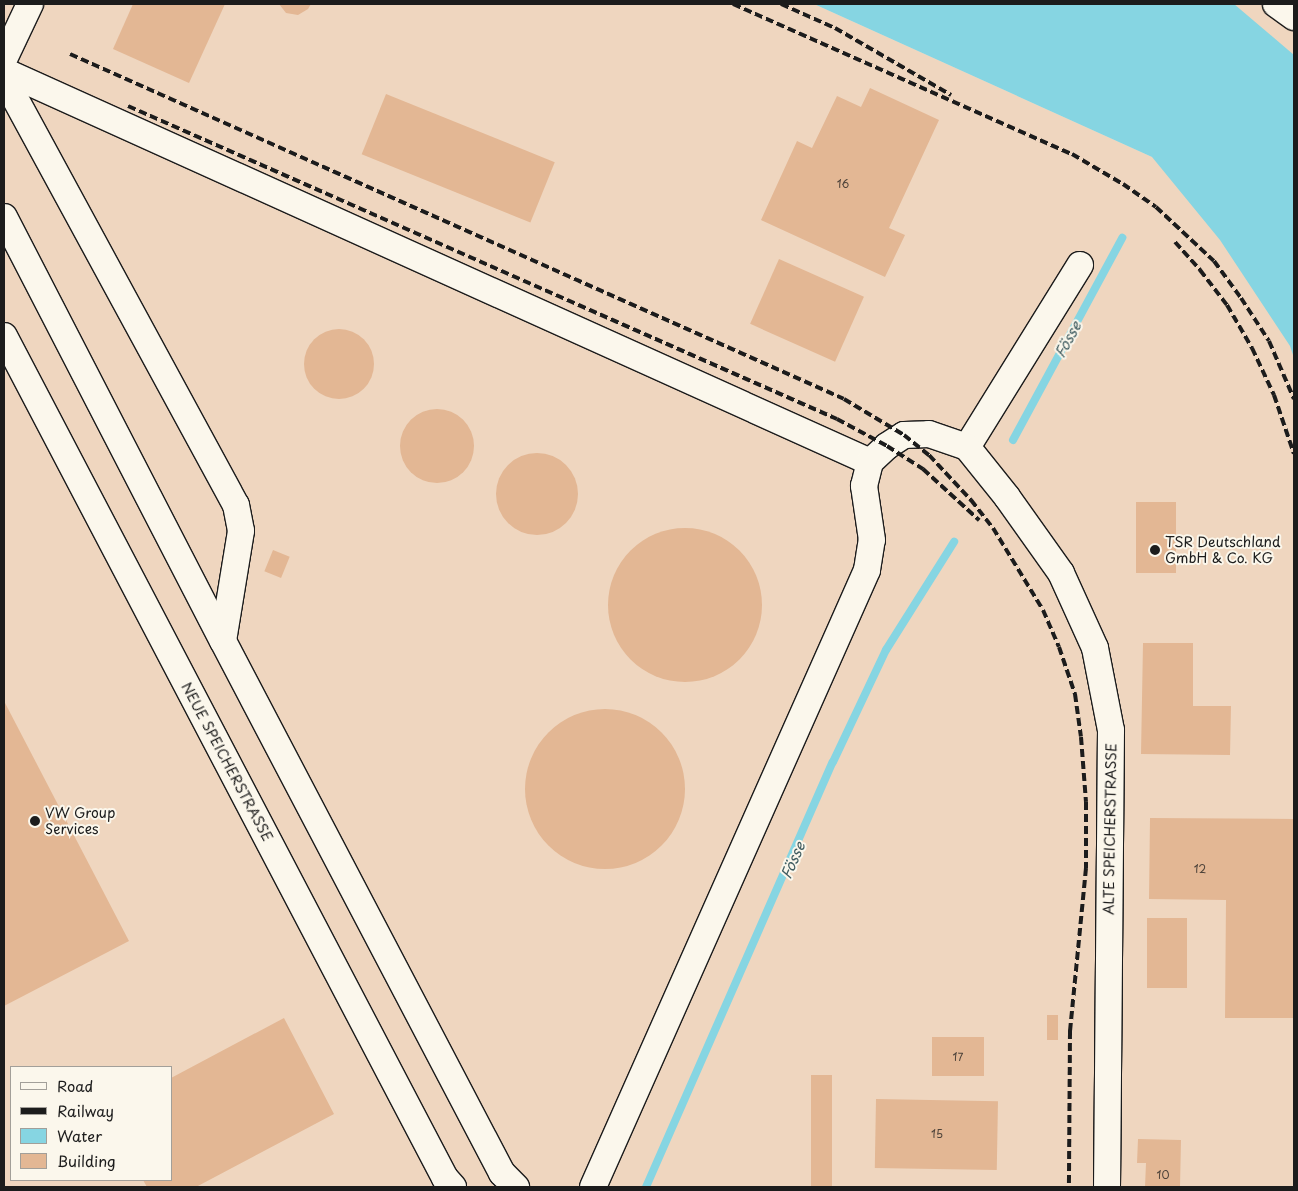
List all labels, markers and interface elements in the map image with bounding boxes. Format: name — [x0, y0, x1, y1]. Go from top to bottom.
house number: 16 — [837, 177, 849, 191]
water label: Fösse — [1050, 318, 1084, 360]
place label: TSR Deutschland GmbH & Co. KG — [1165, 534, 1280, 566]
marker: TSR Deutschland GmbH & Co. KG — [1149, 544, 1161, 556]
street label: NEUE SPEICHERSTRASSE — [178, 679, 276, 845]
street label: ALTE SPEICHERSTRASSE — [1100, 742, 1120, 916]
place label: VW Group Services — [45, 805, 116, 838]
marker: VW Group Services — [29, 815, 41, 827]
water label: Fösse — [776, 839, 808, 881]
house number: 12 — [1194, 862, 1206, 876]
house number: 17 — [953, 1050, 963, 1064]
legend — [10, 1066, 172, 1181]
text: Road — [57, 1074, 93, 1097]
text: Railway — [57, 1099, 114, 1122]
text: Water — [57, 1124, 102, 1147]
house number: 15 — [931, 1127, 943, 1141]
text: Building — [57, 1149, 116, 1172]
house number: 10 — [1157, 1168, 1169, 1182]

